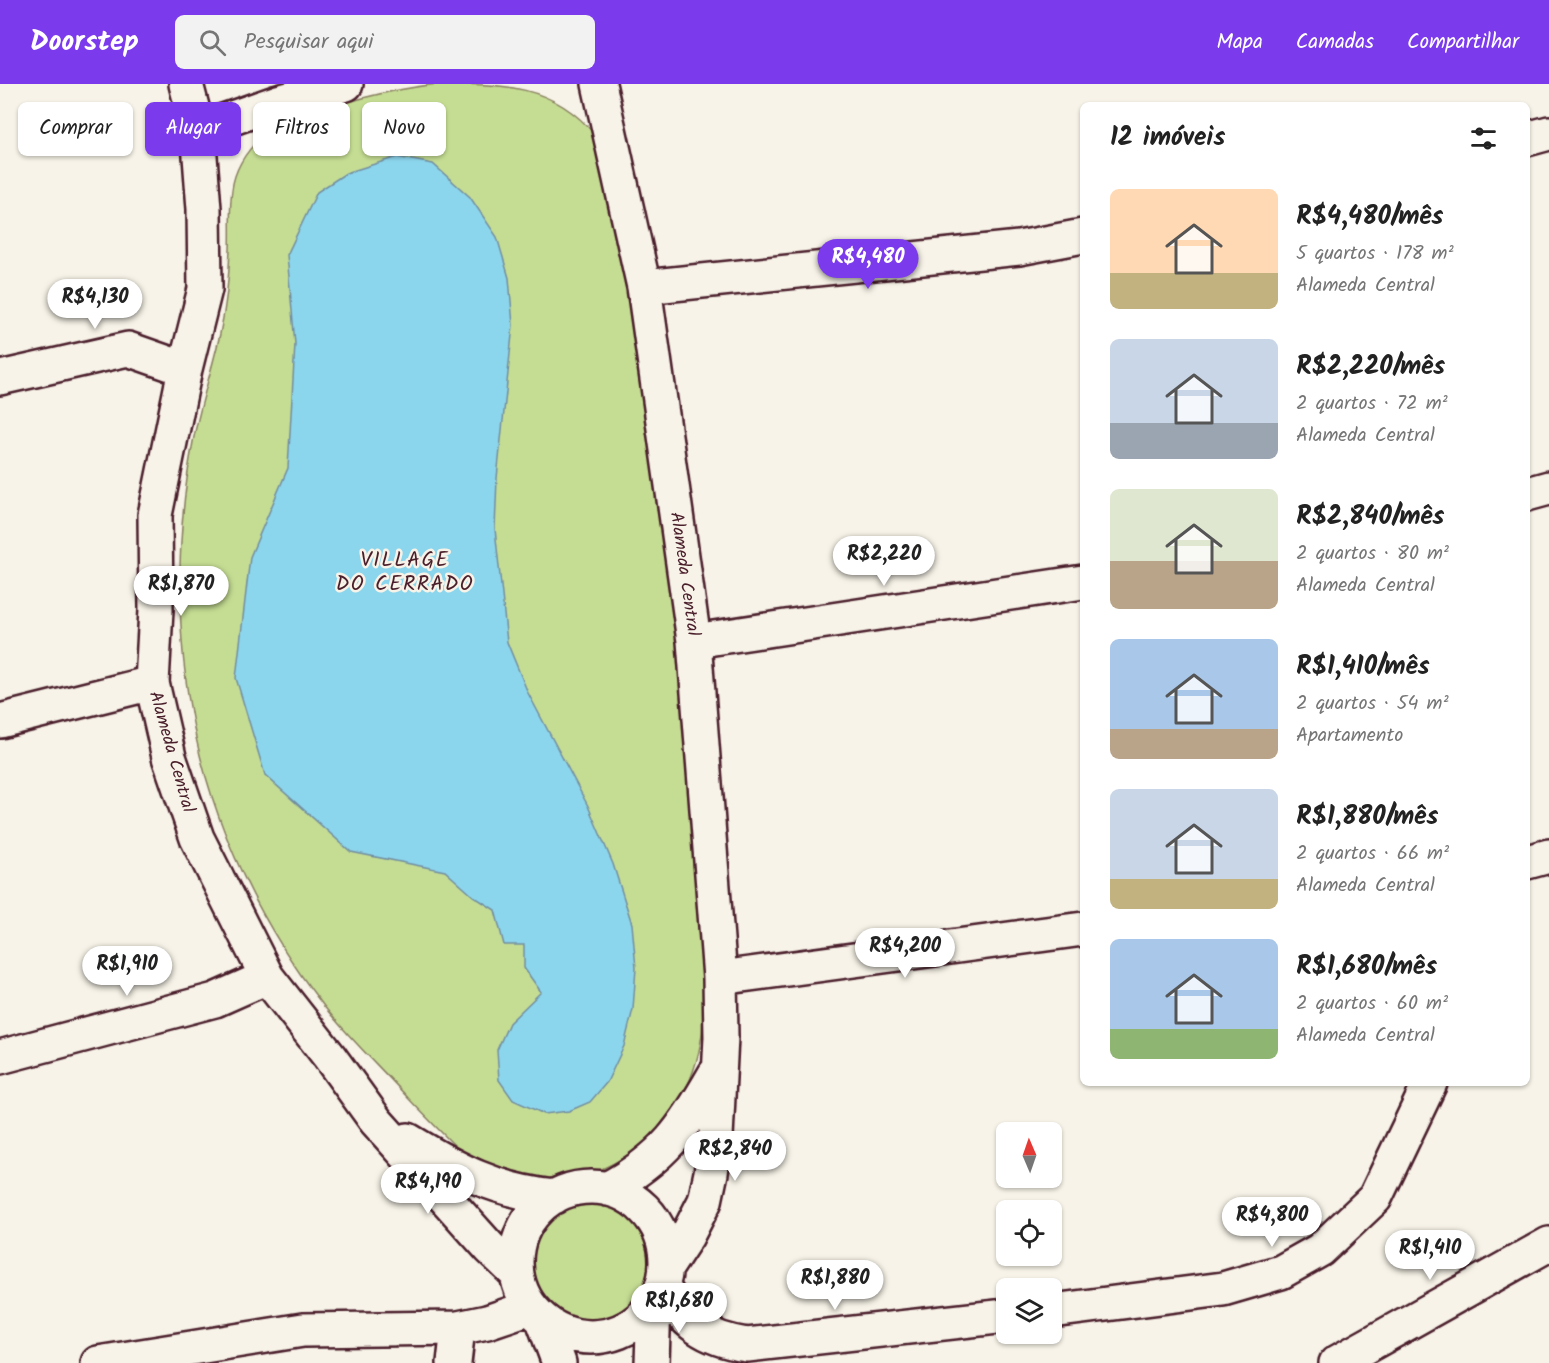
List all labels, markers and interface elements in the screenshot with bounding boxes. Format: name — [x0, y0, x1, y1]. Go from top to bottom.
search box — [175, 15, 595, 69]
text: Doorstep — [30, 20, 139, 65]
text: Pesquisar aqui — [244, 25, 374, 60]
icon: search — [196, 26, 229, 59]
text: Mapa — [1216, 26, 1263, 59]
text: Camadas — [1296, 26, 1374, 59]
text: Compartilhar — [1407, 26, 1519, 59]
chip: Comprar — [18, 102, 133, 156]
chip: Alugar — [145, 102, 241, 156]
chip: Filtros — [253, 102, 350, 156]
chip: Novo — [362, 102, 446, 156]
text: 12 imóveis — [1110, 117, 1225, 159]
icon: filters — [1467, 122, 1500, 155]
text: R$4,480/mês — [1296, 196, 1443, 238]
icon: home — [1158, 213, 1230, 285]
text: 5 quartos · 178 m² — [1296, 238, 1454, 270]
pin: R$4,480 — [813, 239, 923, 290]
text: R$4,480 — [832, 242, 904, 274]
text: Alameda Central — [1296, 270, 1435, 302]
pin: R$4,130 — [40, 279, 150, 330]
text: R$4,130 — [61, 282, 129, 314]
text: R$2,220/mês — [1296, 346, 1445, 388]
icon: home — [1158, 363, 1230, 435]
text: 2 quartos · 72 m² — [1296, 388, 1448, 420]
text: Alameda Central — [1296, 420, 1435, 452]
text: R$2,840/mês — [1296, 496, 1444, 538]
street label: Alameda Central — [661, 510, 707, 639]
icon: home — [1158, 513, 1230, 585]
pin: R$2,220 — [829, 536, 939, 587]
text: 2 quartos · 80 m² — [1296, 538, 1449, 570]
text: R$2,220 — [847, 539, 921, 571]
district label: VILLAGE DO CERRADO — [336, 544, 474, 601]
pin: R$1,870 — [126, 566, 236, 617]
text: R$1,870 — [148, 569, 214, 601]
text: Alameda Central — [1296, 570, 1435, 602]
text: R$1,410/mês — [1296, 646, 1430, 688]
icon: home — [1158, 663, 1230, 735]
street label: Alameda Central — [140, 688, 202, 817]
text: 2 quartos · 54 m² — [1296, 688, 1449, 720]
text: Apartamento — [1296, 720, 1403, 752]
text: R$1,880/mês — [1296, 796, 1438, 838]
icon: home — [1158, 813, 1230, 885]
text: 2 quartos · 66 m² — [1296, 838, 1449, 870]
text: Alameda Central — [1296, 870, 1435, 902]
pin: R$4,200 — [850, 928, 960, 979]
text: R$4,200 — [869, 931, 941, 963]
pin: R$1,910 — [72, 946, 182, 997]
text: R$1,680/mês — [1296, 946, 1437, 988]
text: R$1,910 — [96, 949, 158, 981]
icon: home — [1158, 963, 1230, 1035]
text: 2 quartos · 60 m² — [1296, 988, 1448, 1020]
text: Alameda Central — [1296, 1020, 1435, 1052]
north arrow — [996, 1122, 1062, 1188]
map controls — [996, 1122, 1062, 1344]
pin: R$2,840 — [680, 1131, 790, 1182]
text: R$2,840 — [698, 1134, 772, 1166]
pin: R$4,190 — [373, 1164, 483, 1215]
text: R$4,190 — [395, 1167, 461, 1199]
pin: R$4,800 — [1217, 1197, 1327, 1248]
button: locate — [996, 1200, 1062, 1266]
text: R$4,800 — [1236, 1200, 1308, 1232]
pin: R$1,410 — [1375, 1230, 1485, 1281]
text: R$1,410 — [1399, 1233, 1461, 1265]
pin: R$1,880 — [780, 1260, 890, 1311]
text: R$1,880 — [801, 1263, 870, 1295]
button: layers — [996, 1278, 1062, 1344]
pin: R$1,680 — [624, 1283, 734, 1334]
text: R$1,680 — [645, 1286, 713, 1318]

